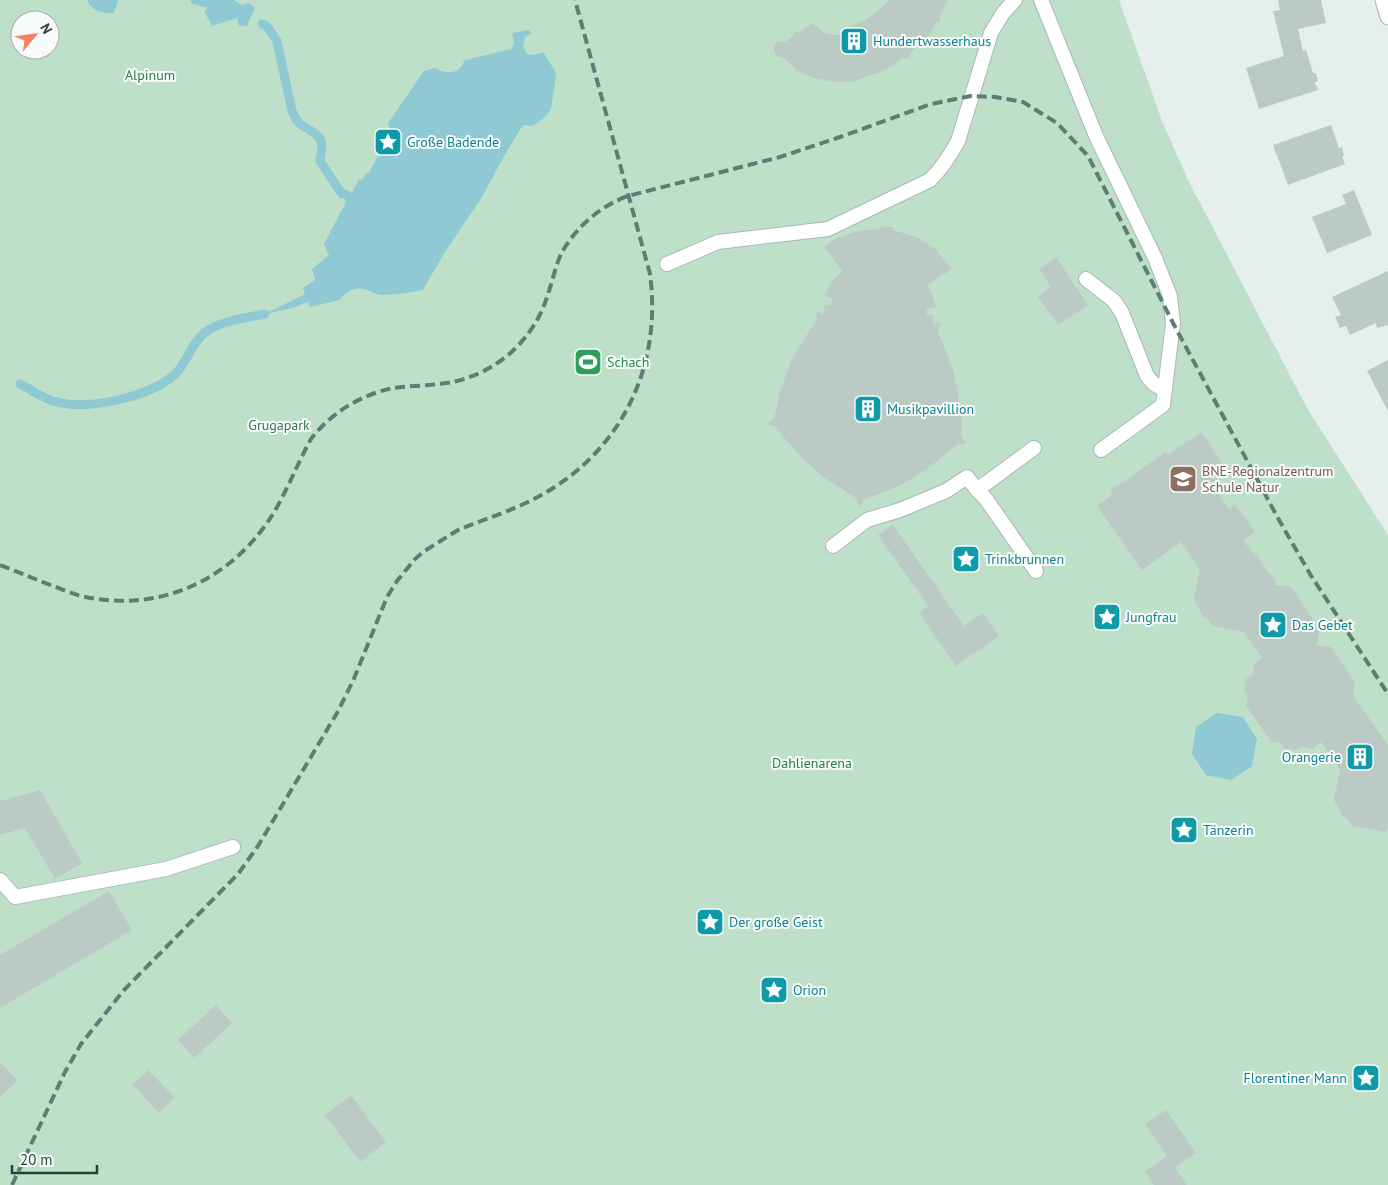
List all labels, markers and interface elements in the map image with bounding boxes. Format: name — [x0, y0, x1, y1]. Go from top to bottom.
north arrow — [10, 10, 60, 60]
text: N — [36, 20, 56, 37]
building icon: Hundertwasserhaus — [839, 26, 869, 56]
place label: Hundertwasserhaus — [873, 32, 991, 50]
park label: Alpinum — [125, 66, 175, 84]
place icon: Große Badende — [373, 127, 403, 157]
place label: Große Badende — [407, 133, 499, 151]
sports icon: Schach — [573, 347, 603, 377]
place label: Schach — [607, 353, 649, 371]
building icon: Musikpavillion — [853, 394, 883, 424]
place label: Musikpavillion — [887, 400, 974, 418]
park label: Grugapark — [248, 416, 310, 434]
place label: BNE-Regionalzentrum Schule Natur — [1202, 462, 1333, 496]
school or university icon: BNE-Regionalzentrum Schule Natur — [1168, 464, 1198, 494]
place icon: Trinkbrunnen — [951, 544, 981, 574]
place label: Trinkbrunnen — [985, 550, 1064, 568]
place icon: Jungfrau — [1092, 602, 1122, 632]
place label: Jungfrau — [1125, 608, 1177, 626]
place icon: Das Gebet — [1258, 610, 1288, 640]
place label: Das Gebet — [1292, 616, 1353, 634]
building icon: Orangerie — [1345, 742, 1375, 772]
place label: Orangerie — [1282, 748, 1341, 766]
park label: Dahlienarena — [772, 754, 852, 772]
place icon: Tänzerin — [1169, 815, 1199, 845]
place label: Tänzerin — [1203, 821, 1254, 839]
place icon: Der große Geist — [695, 907, 725, 937]
place label: Der große Geist — [729, 913, 823, 931]
place icon: Orion — [759, 975, 789, 1005]
place label: Orion — [793, 981, 826, 999]
place icon: Florentiner Mann — [1351, 1063, 1381, 1093]
place label: Florentiner Mann — [1244, 1069, 1347, 1087]
scale bar — [12, 1142, 98, 1174]
text: 20 m — [20, 1150, 53, 1169]

